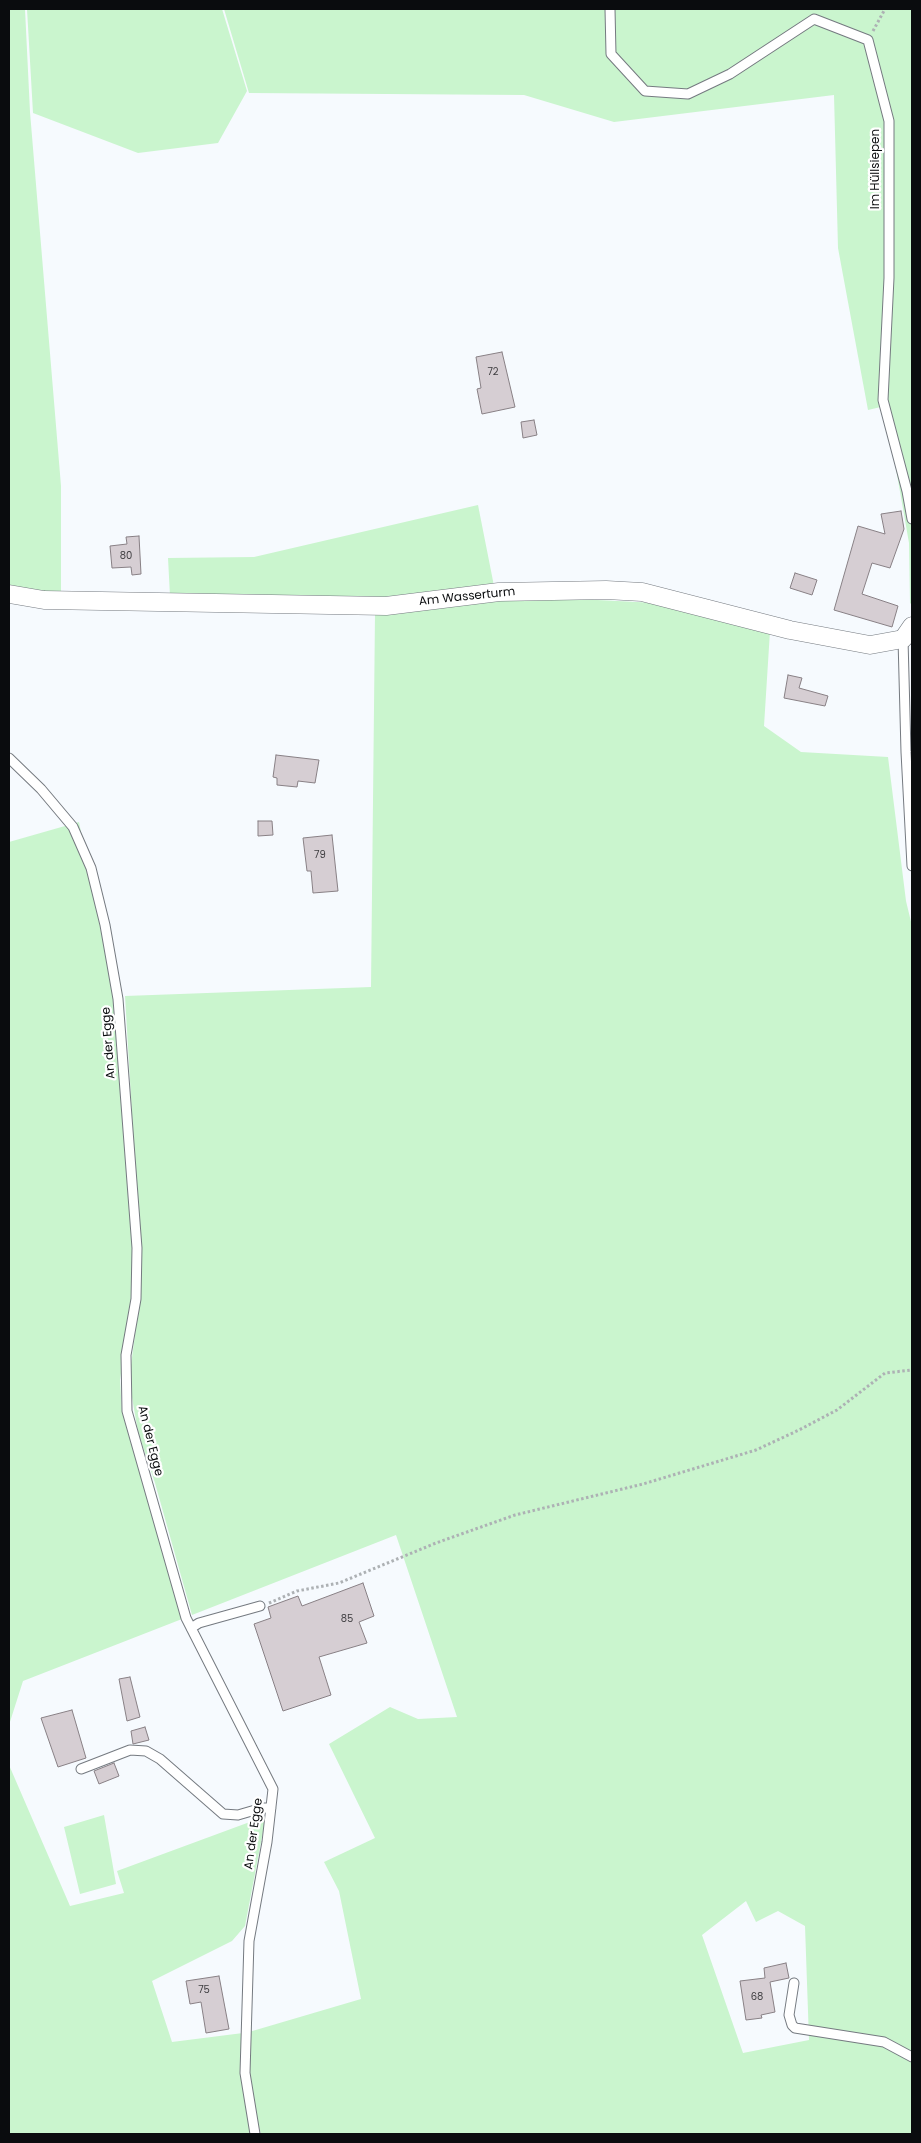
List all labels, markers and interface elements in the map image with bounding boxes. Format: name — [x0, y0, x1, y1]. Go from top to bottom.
street label: Im Hüllsiepen — [869, 129, 883, 209]
house number: 72 — [487, 366, 499, 378]
house number: 80 — [120, 550, 132, 562]
street label: Am Wasserturm — [418, 585, 516, 609]
house number: 79 — [314, 849, 326, 861]
street label: An der Egge — [99, 1007, 119, 1079]
street label: An der Egge — [134, 1404, 166, 1478]
house number: 85 — [341, 1613, 353, 1625]
street label: An der Egge — [242, 1797, 266, 1871]
house number: 75 — [198, 1984, 210, 1996]
house number: 68 — [751, 1991, 763, 2003]

